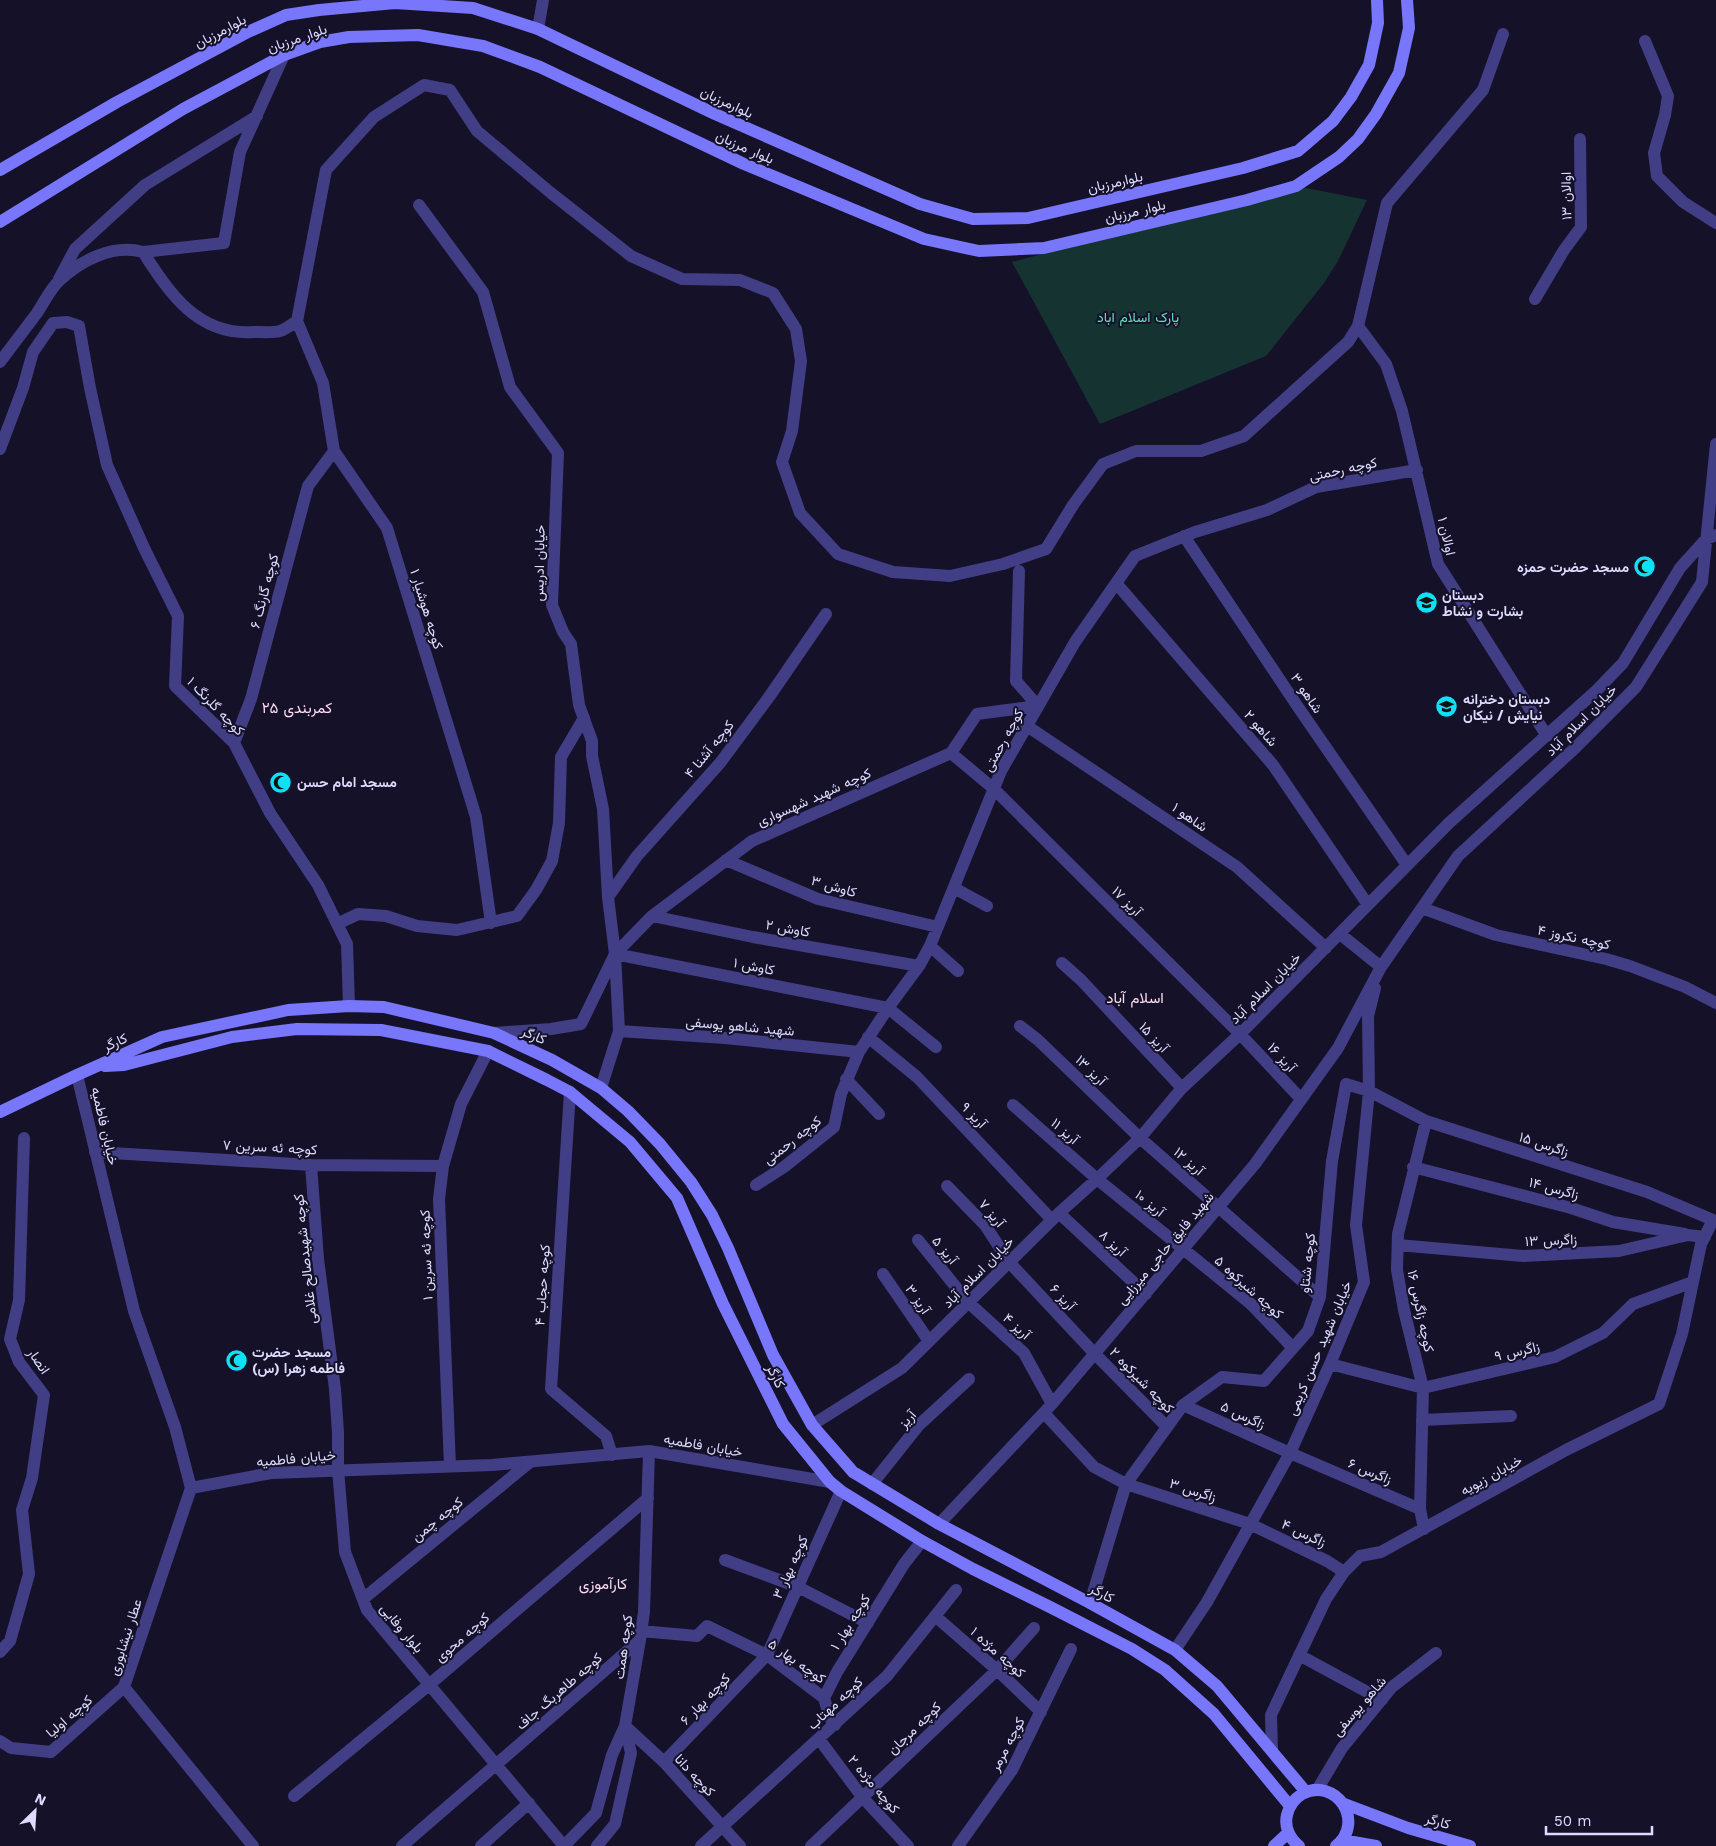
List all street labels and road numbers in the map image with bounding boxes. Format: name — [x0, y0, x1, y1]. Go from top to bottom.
street label: بلوارمرزبان — [191, 11, 249, 52]
street label: بلوار مرزبان — [265, 20, 329, 57]
street label: بلوارمرزبان — [698, 83, 756, 122]
street label: بلوار مرزبان — [713, 127, 777, 168]
street label: بلوارمرزبان — [1086, 168, 1144, 197]
street label: اوالان ۱۳ — [1558, 172, 1575, 220]
street label: بلوار مرزبان — [1103, 196, 1167, 227]
street label: کوچه رحمتی — [1308, 454, 1379, 486]
street label: اوالان ۱ — [1434, 515, 1459, 557]
street label: خیابان ادریس — [530, 525, 549, 601]
street label: کوچه گارنگ ۶ — [246, 552, 284, 630]
street label: کوچه هوشیار ۱ — [405, 567, 447, 652]
street label: شاهو ۳ — [1287, 670, 1326, 717]
street label: کوچه گلرنگ ۱ — [183, 673, 248, 740]
street label: خیابان اسلام آباد — [1542, 681, 1621, 760]
street label: کوچه رحمتی — [979, 706, 1028, 775]
street label: شاهو ۲ — [1240, 707, 1281, 750]
street label: کوچه آشنا ۴ — [681, 717, 739, 782]
street label: کوچه شهید شهسواری — [754, 765, 874, 831]
street label: شاهو ۱ — [1169, 799, 1211, 836]
street label: کاوش ۳ — [809, 872, 859, 901]
street label: آریز ۱۷ — [1108, 883, 1146, 921]
street label: کاوش ۲ — [764, 916, 811, 941]
street label: کوچه نکروز ۴ — [1536, 921, 1612, 954]
street label: خیابان اسلام آباد — [1226, 949, 1305, 1028]
street label: کاوش ۱ — [732, 954, 776, 979]
street label: شهید شاهو یوسفی — [685, 1013, 795, 1040]
street label: آریز ۱۵ — [1135, 1019, 1173, 1057]
street label: کارگر — [518, 1022, 549, 1048]
street label: کارگر — [99, 1030, 130, 1056]
street label: آریز ۱۶ — [1264, 1039, 1301, 1077]
street label: آریز ۱۳ — [1072, 1052, 1111, 1090]
street label: خیابان فاطمیه — [87, 1085, 122, 1167]
street label: آریز ۹ — [957, 1099, 991, 1133]
street label: کوچه رحمتی — [760, 1112, 825, 1169]
street label: آریز ۱۱ — [1047, 1115, 1083, 1149]
street label: زاگرس ۱۵ — [1517, 1128, 1571, 1161]
street label: کوچه ئه سرین ۷ — [222, 1137, 318, 1159]
street label: آریز ۱۲ — [1170, 1144, 1209, 1180]
street label: زاگرس ۱۴ — [1527, 1174, 1581, 1203]
street label: آریز ۱۰ — [1132, 1186, 1169, 1221]
street label: شهید فایق حاجی میرزایی — [1113, 1188, 1218, 1308]
street label: کوچه شهیدصالح غلامی — [290, 1193, 323, 1325]
street label: آریز ۷ — [975, 1196, 1009, 1232]
street label: کوچه ئه سرین ۱ — [416, 1209, 438, 1300]
street label: آریز ۸ — [1095, 1226, 1131, 1261]
street label: زاگرس ۱۳ — [1525, 1231, 1578, 1250]
street label: کوچه شتاو — [1296, 1232, 1320, 1294]
street label: آریز ۵ — [928, 1233, 962, 1269]
street label: خیابان اسلام آباد — [939, 1233, 1018, 1312]
street label: کوچه حجاب ۴ — [531, 1244, 555, 1326]
street label: کوچه شیرکوه ۵ — [1210, 1252, 1287, 1323]
street label: کوچه زاگرس ۱۶ — [1403, 1268, 1438, 1354]
street label: خیابان شهید حسن کریمی — [1283, 1278, 1356, 1418]
street label: آریز ۳ — [901, 1281, 935, 1319]
street label: آریز ۶ — [1046, 1281, 1080, 1315]
street label: آریز ۴ — [999, 1310, 1035, 1344]
street label: زاگرس ۹ — [1493, 1338, 1541, 1365]
street label: انصار — [23, 1344, 53, 1378]
street label: کوچه شیرکوه ۲ — [1105, 1344, 1178, 1418]
street label: کارگر — [762, 1360, 789, 1391]
street label: زاگرس ۵ — [1218, 1398, 1268, 1433]
street label: آریز — [894, 1406, 921, 1433]
street label: خیابان فاطمیه — [662, 1430, 744, 1461]
street label: خیابان فاطمیه — [256, 1447, 336, 1470]
street label: خیابان زیویه — [1457, 1452, 1525, 1499]
street label: زاگرس ۶ — [1345, 1455, 1394, 1488]
street label: زاگرس ۳ — [1167, 1475, 1219, 1506]
street label: کوچه چمن — [408, 1493, 467, 1546]
street label: زاگرس ۴ — [1279, 1516, 1329, 1551]
street label: کوچه بهار ۳ — [769, 1533, 813, 1602]
street label: کارگر — [1086, 1580, 1117, 1607]
street label: کوچه بهار ۱ — [827, 1591, 875, 1654]
street label: عطار نیشابوری — [105, 1597, 146, 1678]
street label: بلوار وفایی — [376, 1600, 427, 1656]
street label: کوچه محوی — [431, 1609, 494, 1667]
street label: کوچه همت — [611, 1614, 637, 1680]
street label: کوچه مژده ۱ — [966, 1623, 1029, 1682]
street label: کوچه بهار ۵ — [764, 1635, 829, 1688]
street label: کوچه طاهربگ جاف — [513, 1649, 607, 1734]
street label: کوچه بهار ۶ — [677, 1670, 735, 1729]
street label: کوچه مهتاب — [804, 1673, 867, 1734]
street label: شاهو یوسفی — [1329, 1673, 1390, 1740]
street label: کوچه اولیا — [43, 1692, 97, 1742]
street label: کوچه مرجان — [884, 1699, 945, 1759]
street label: کوچه مرمر — [986, 1714, 1030, 1775]
street label: کوچه دانا — [670, 1751, 718, 1801]
street label: کوچه مژده ۲ — [844, 1752, 903, 1818]
street label: کارگر — [1423, 1810, 1452, 1833]

